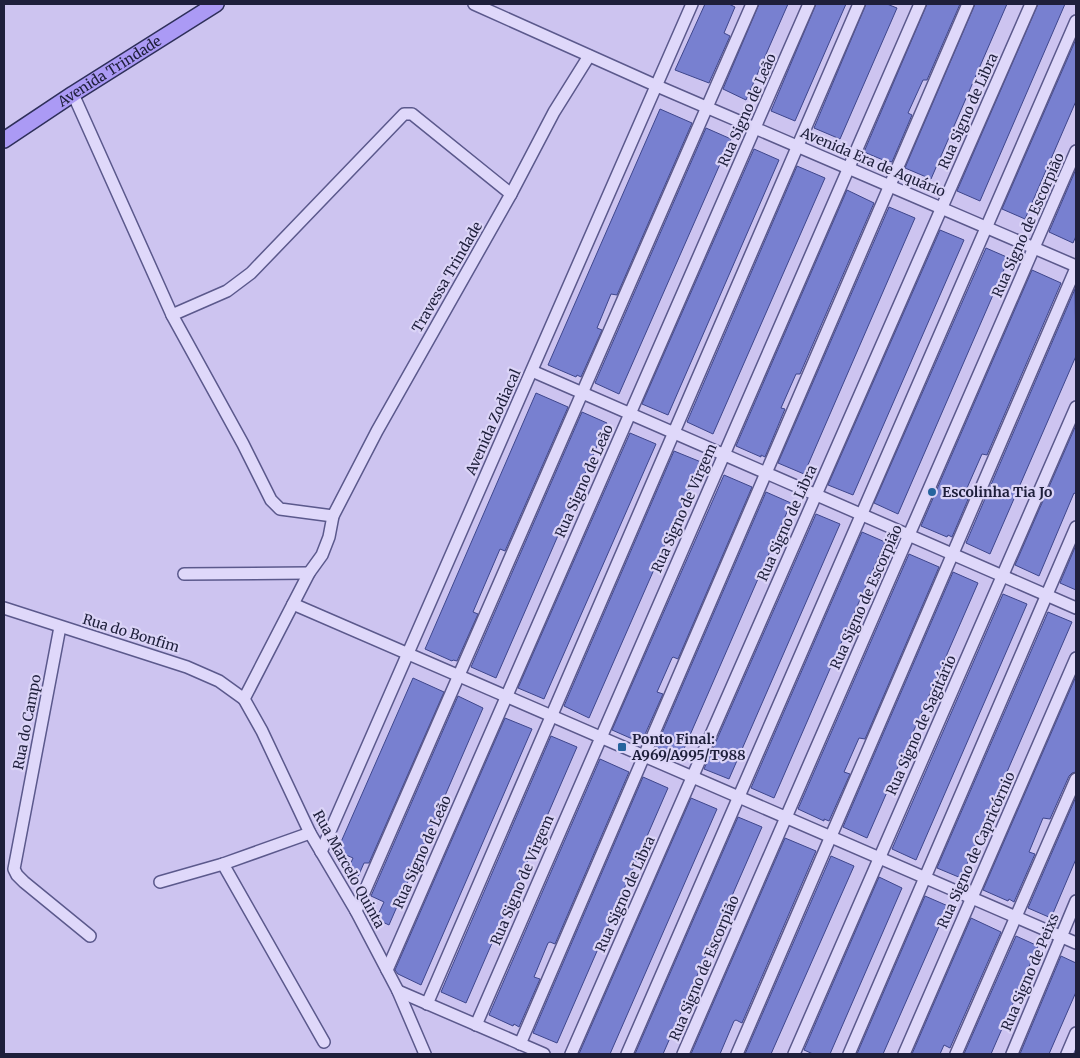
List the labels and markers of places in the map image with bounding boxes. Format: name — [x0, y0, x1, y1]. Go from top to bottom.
place label: Escolinha Tia Jo — [942, 483, 1052, 501]
marker: Escolinha Tia Jo — [926, 486, 938, 498]
place label: Ponto Final: A969/A995/T988 — [631, 730, 746, 764]
marker: Ponto Final: A969/A995/T988 — [616, 741, 628, 753]

